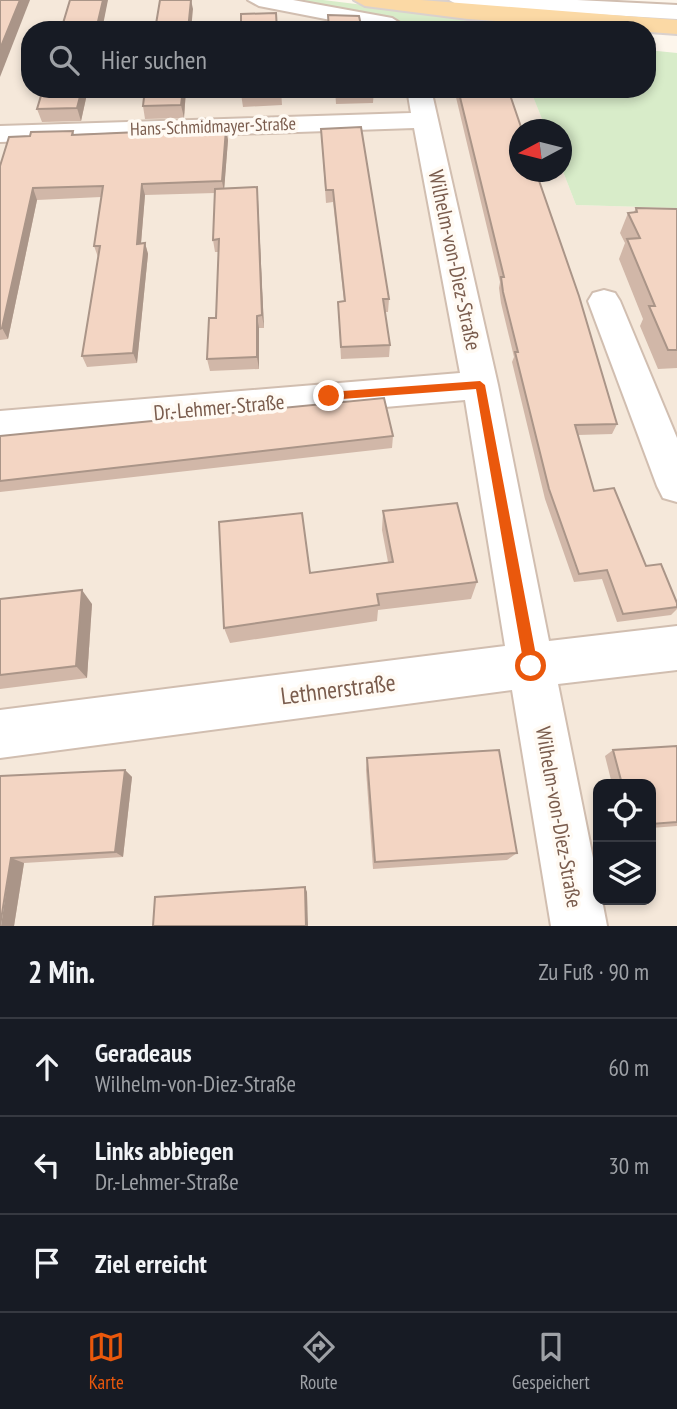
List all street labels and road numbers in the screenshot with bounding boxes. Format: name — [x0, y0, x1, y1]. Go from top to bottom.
street label: Hans-Schmidmayer-Straße — [130, 112, 296, 140]
street label: Wilhelm-von-Diez-Straße — [423, 167, 487, 353]
street label: Dr.-Lehmer-Straße — [152, 388, 286, 426]
street label: Lethnerstraße — [279, 667, 397, 711]
street label: Wilhelm-von-Diez-Straße — [530, 724, 588, 910]

